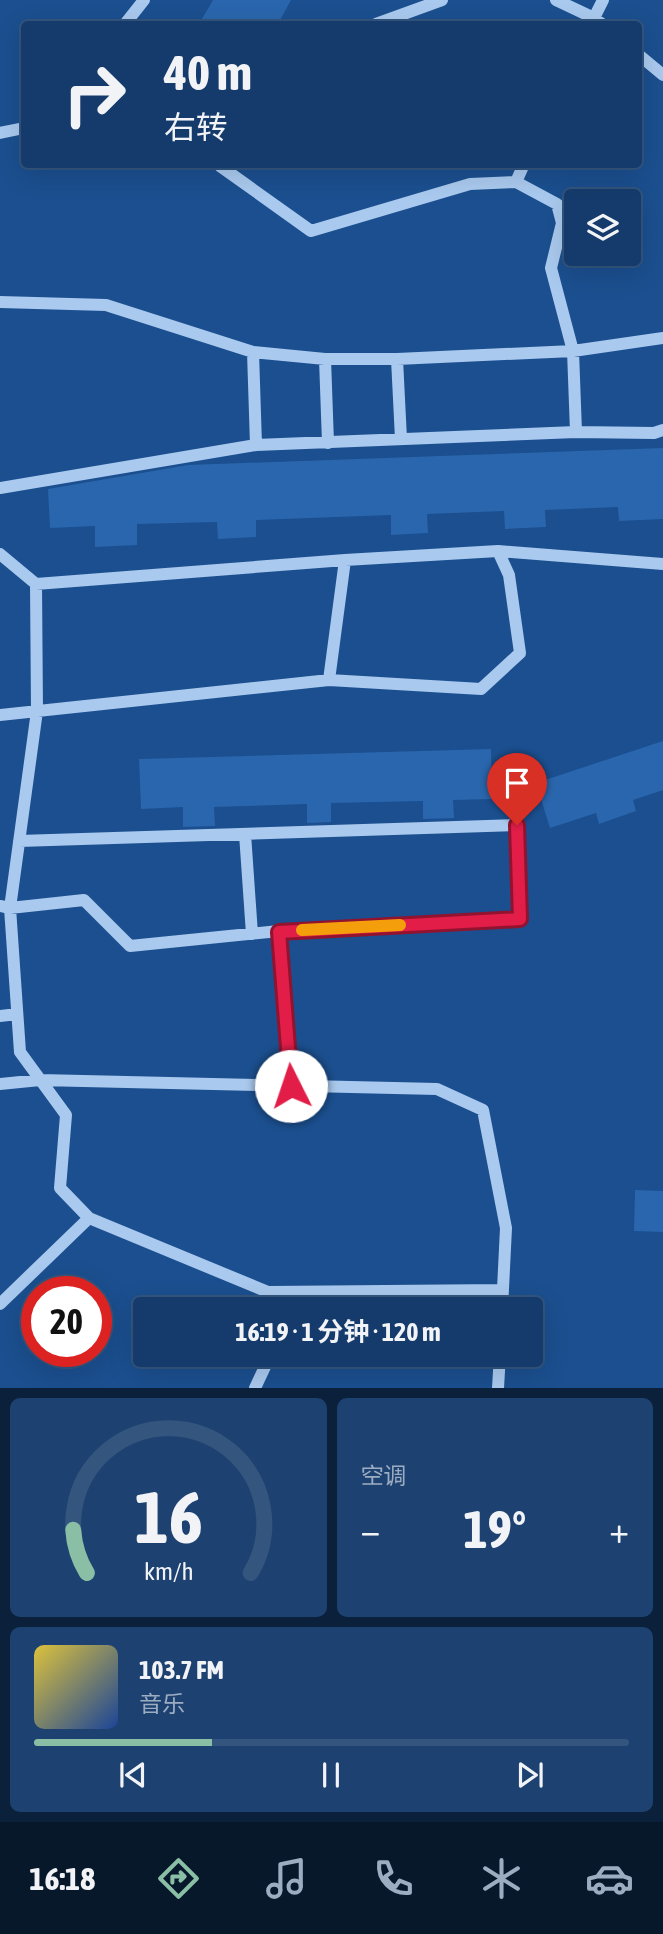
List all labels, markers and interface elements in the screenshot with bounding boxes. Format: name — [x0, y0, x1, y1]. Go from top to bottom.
text: 40 m — [164, 44, 252, 100]
icon: right — [49, 49, 140, 140]
text: 右转 — [164, 109, 228, 146]
map controls — [564, 189, 641, 266]
button: layers — [564, 189, 641, 266]
pin — [487, 753, 547, 825]
icon: arrive — [498, 764, 536, 802]
position arrow — [254, 1049, 328, 1123]
speed limit sign: 20 — [21, 1276, 112, 1367]
text: 16:19 · 1 分钟 · 120 m — [235, 1317, 441, 1347]
text: 空调 — [361, 1463, 407, 1489]
text: 16 — [134, 1476, 202, 1559]
text: 19° — [463, 1499, 526, 1559]
text: − — [361, 1508, 380, 1551]
text: + — [609, 1508, 629, 1551]
text: km/h — [143, 1557, 193, 1585]
text: 103.7 FM — [139, 1655, 224, 1685]
text: 音乐 — [139, 1691, 185, 1717]
icon: previous — [114, 1756, 152, 1794]
icon: pause — [312, 1756, 350, 1794]
icon: next — [511, 1756, 549, 1794]
icon: directions — [154, 1854, 203, 1903]
icon: music — [262, 1854, 311, 1903]
icon: phone — [369, 1854, 418, 1903]
icon: climate — [477, 1854, 526, 1903]
icon: car — [585, 1854, 634, 1903]
text: 16:18 — [29, 1860, 95, 1897]

